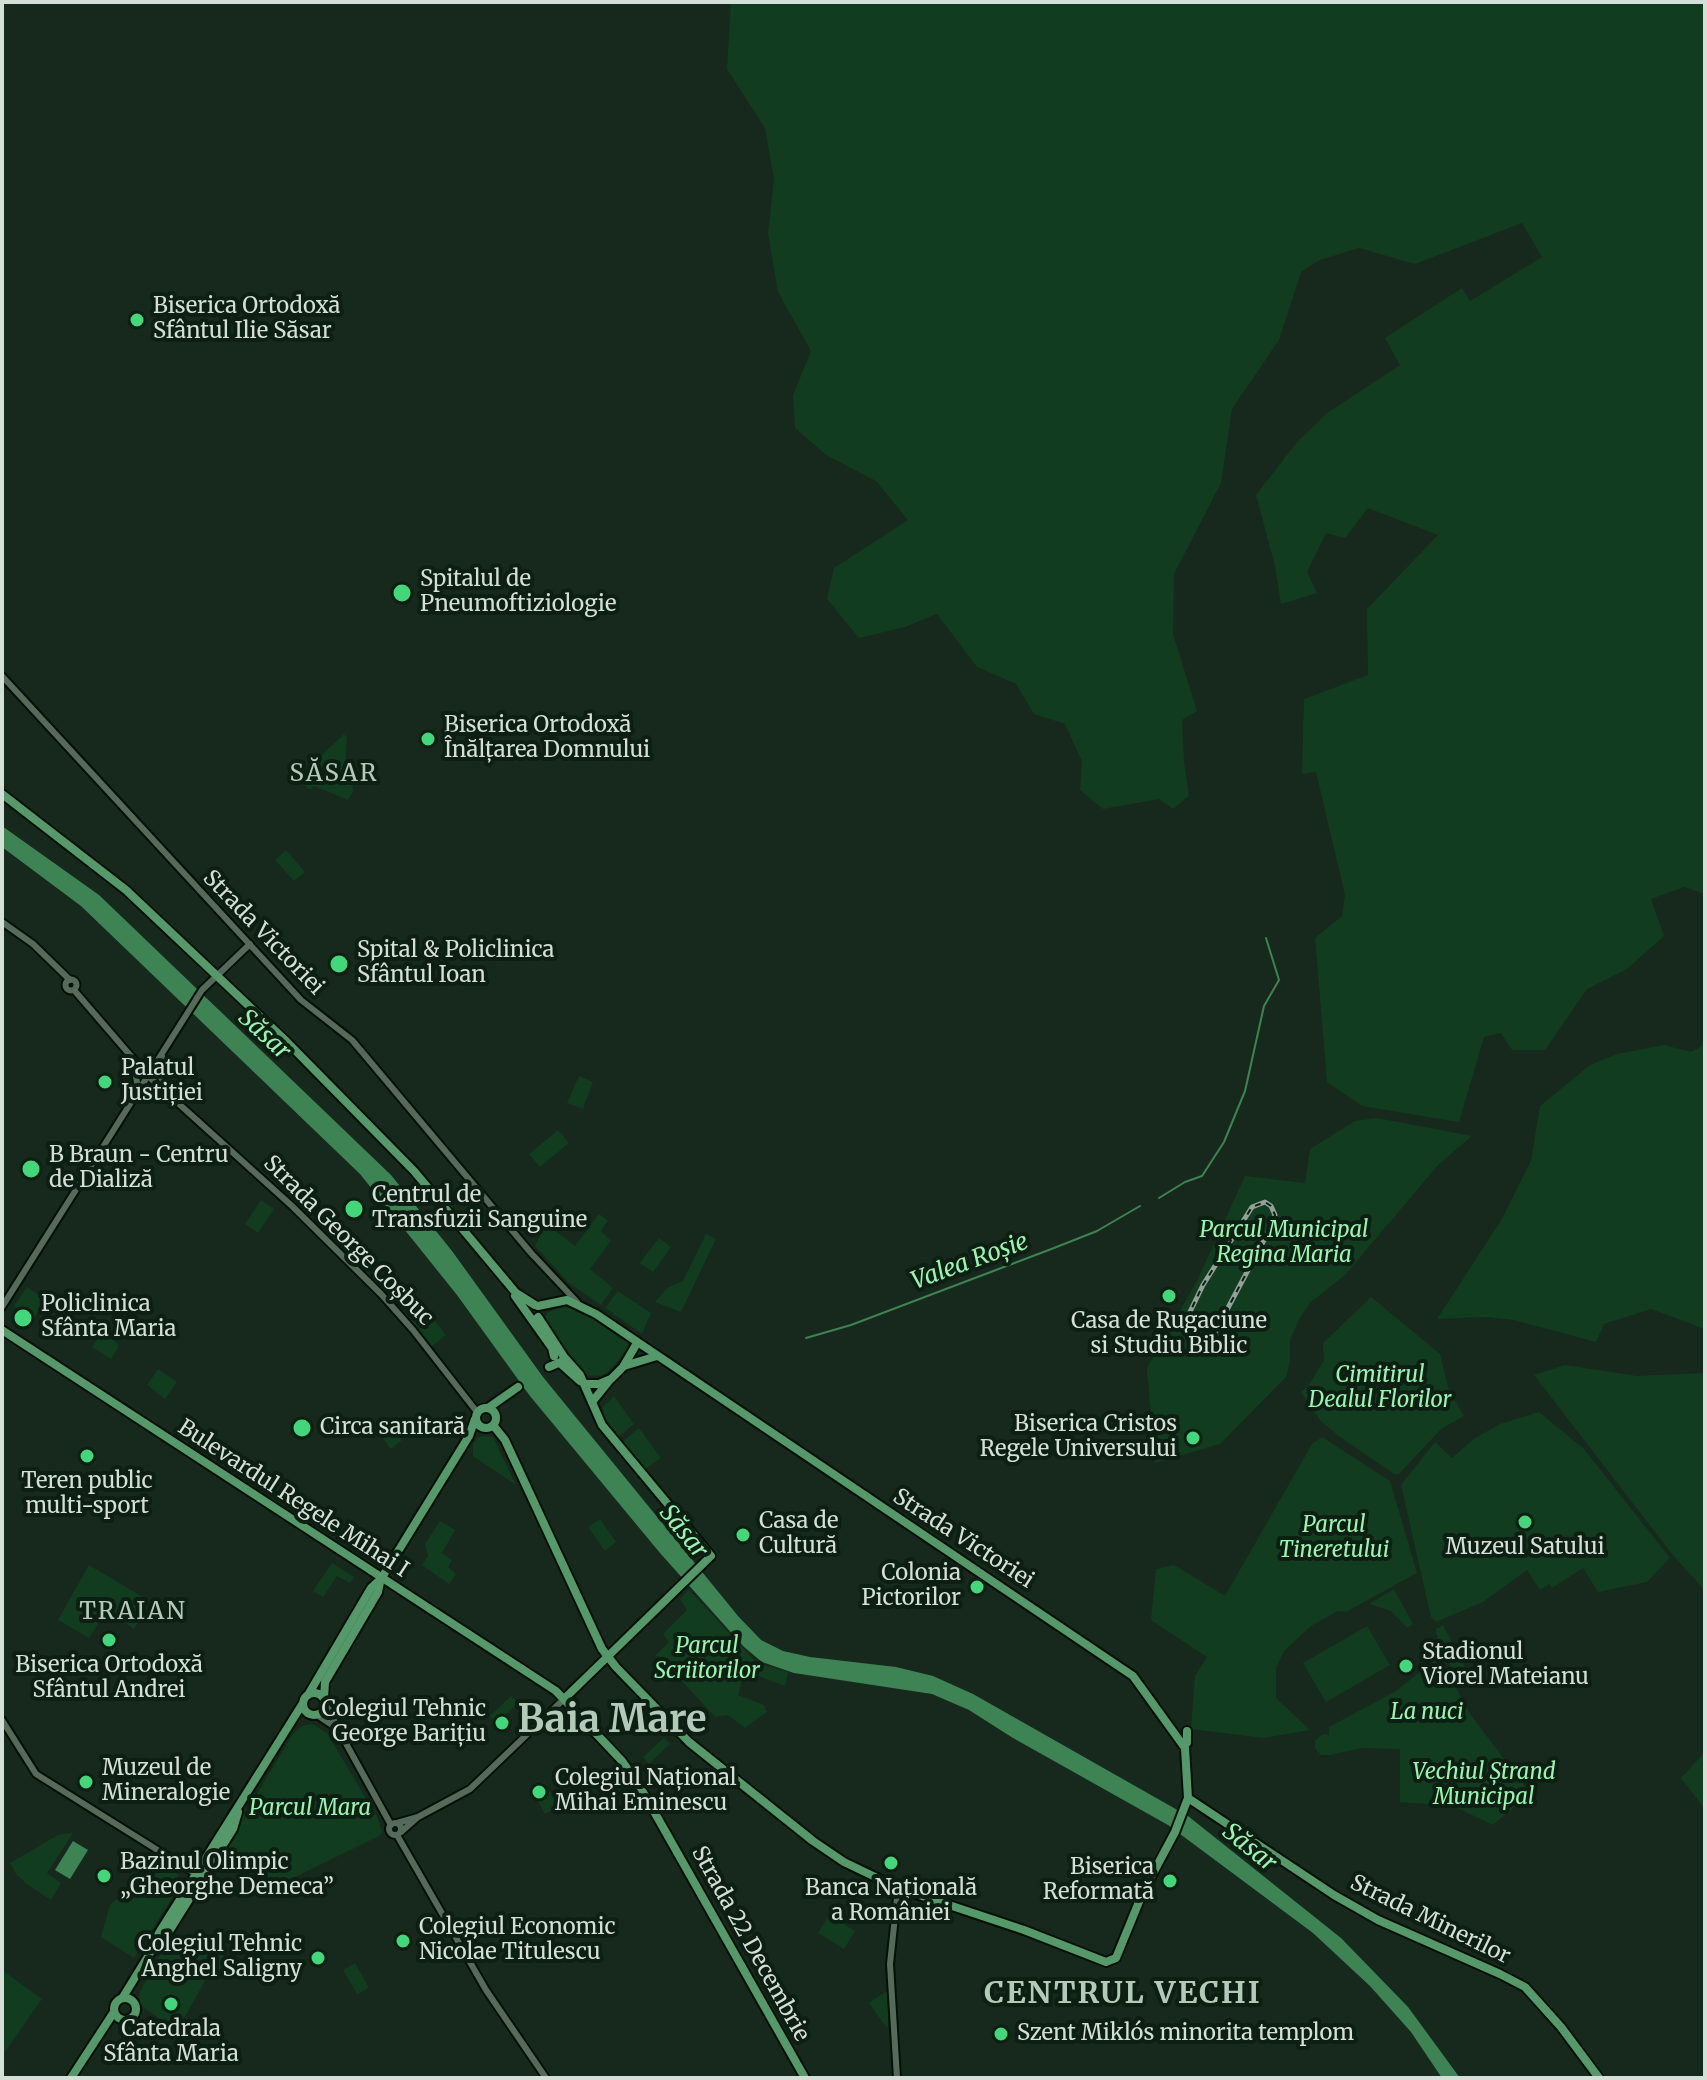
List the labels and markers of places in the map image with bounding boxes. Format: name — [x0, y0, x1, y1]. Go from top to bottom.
place label: Biserica Ortodoxă Sfântul Ilie Săsar — [153, 294, 340, 346]
marker: Biserica Ortodoxă Sfântul Ilie Săsar — [128, 311, 146, 329]
place label: Spitalul de Pneumoftiziologie — [420, 567, 616, 618]
marker: Spitalul de Pneumoftiziologie — [391, 582, 413, 604]
place label: Biserica Ortodoxă Înălțarea Domnului — [444, 713, 650, 764]
marker: Biserica Ortodoxă Înălțarea Domnului — [419, 730, 437, 748]
place label: Spital & Policlinica Sfântul Ioan — [357, 938, 554, 990]
marker: Spital & Policlinica Sfântul Ioan — [328, 953, 350, 975]
place label: Palatul Justiției — [121, 1056, 203, 1108]
marker: Palatul Justiției — [96, 1073, 114, 1091]
place label: B Braun - Centru de Dializă — [49, 1143, 229, 1194]
marker: B Braun - Centru de Dializă — [20, 1158, 42, 1180]
place label: Centrul de Transfuzii Sanguine — [372, 1183, 587, 1234]
marker: Centrul de Transfuzii Sanguine — [343, 1198, 365, 1220]
marker: Casa de Rugaciune si Studiu Biblic — [1160, 1287, 1178, 1305]
place label: Policlinica Sfânta Maria — [41, 1292, 176, 1344]
marker: Policlinica Sfânta Maria — [12, 1307, 34, 1329]
place label: Casa de Rugaciune si Studiu Biblic — [1071, 1309, 1267, 1360]
place label: Biserica Cristos Regele Universului — [980, 1412, 1177, 1464]
place label: Circa sanitară — [320, 1415, 465, 1441]
marker: Circa sanitară — [291, 1417, 313, 1439]
marker: Biserica Cristos Regele Universului — [1184, 1429, 1202, 1447]
marker: Teren public multi-sport — [78, 1447, 96, 1465]
place label: Teren public multi-sport — [21, 1469, 153, 1520]
place label: Casa de Cultură — [759, 1509, 839, 1560]
marker: Muzeul Satului — [1516, 1513, 1534, 1531]
marker: Casa de Cultură — [734, 1526, 752, 1544]
place label: Muzeul Satului — [1445, 1535, 1605, 1561]
place label: Colonia Pictorilor — [861, 1561, 961, 1612]
marker: Colonia Pictorilor — [968, 1578, 986, 1596]
marker: Biserica Ortodoxă Sfântul Andrei — [100, 1631, 118, 1649]
place label: Stadionul Viorel Mateianu — [1422, 1640, 1589, 1692]
place label: Biserica Ortodoxă Sfântul Andrei — [15, 1653, 203, 1704]
marker: Stadionul Viorel Mateianu — [1397, 1657, 1415, 1675]
place label: Colegiul Tehnic George Barițiu — [322, 1697, 486, 1748]
marker: Colegiul Tehnic George Barițiu — [493, 1714, 511, 1732]
place label: Muzeul de Mineralogie — [102, 1756, 230, 1808]
place label: Colegiul Național Mihai Eminescu — [555, 1766, 737, 1818]
marker: Muzeul de Mineralogie — [77, 1773, 95, 1791]
marker: Colegiul Național Mihai Eminescu — [530, 1783, 548, 1801]
place label: Bazinul Olimpic „Gheorghe Demeca” — [120, 1850, 334, 1902]
marker: Banca Națională a României — [882, 1854, 900, 1872]
place label: Biserica Reformată — [1043, 1855, 1154, 1906]
marker: Bazinul Olimpic „Gheorghe Demeca” — [95, 1867, 113, 1885]
marker: Biserica Reformată — [1161, 1872, 1179, 1890]
place label: Banca Națională a României — [805, 1876, 977, 1928]
place label: Colegiul Economic Nicolae Titulescu — [419, 1915, 616, 1966]
place label: Colegiul Tehnic Anghel Saligny — [138, 1932, 302, 1984]
marker: Colegiul Economic Nicolae Titulescu — [394, 1932, 412, 1950]
marker: Colegiul Tehnic Anghel Saligny — [309, 1949, 327, 1967]
marker: Catedrala Sfânta Maria — [162, 1995, 180, 2013]
place label: Catedrala Sfânta Maria — [103, 2017, 239, 2068]
place label: Szent Miklós minorita templom — [1017, 2021, 1354, 2047]
marker: Szent Miklós minorita templom — [992, 2025, 1010, 2043]

